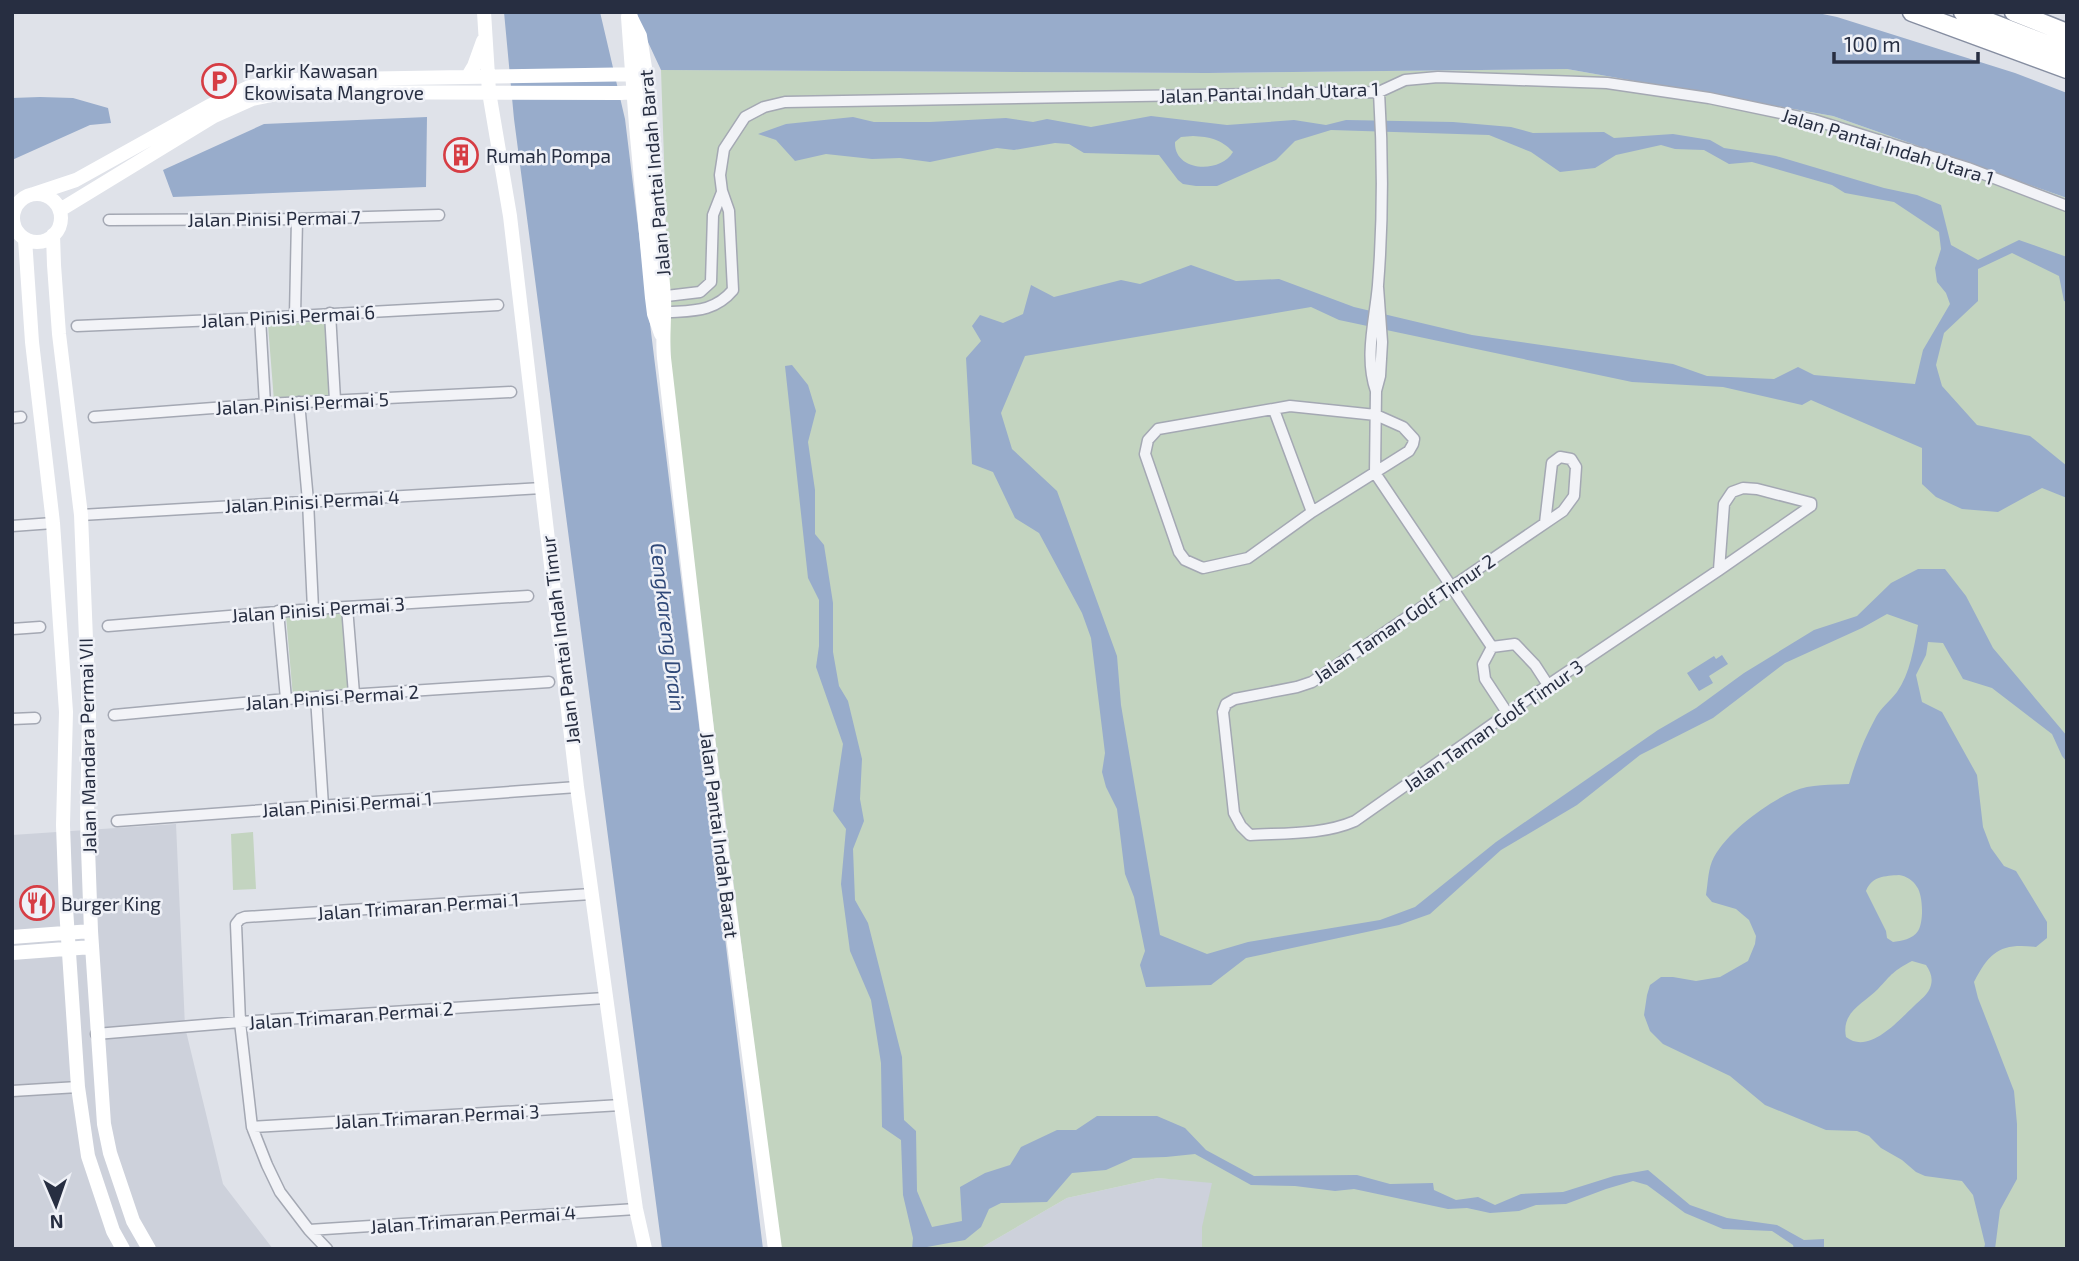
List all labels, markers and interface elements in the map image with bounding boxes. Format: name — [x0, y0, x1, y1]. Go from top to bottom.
scale bar — [1834, 21, 1978, 65]
text: 100 m — [1844, 31, 1901, 56]
place label: Parkir Kawasan Ekowisata Mangrove — [244, 59, 424, 104]
parking icon: Parkir Kawasan Ekowisata Mangrove — [200, 62, 238, 100]
street label: Jalan Pantai Indah Barat — [633, 69, 675, 277]
street label: Jalan Pantai Indah Utara 1 — [1159, 77, 1379, 107]
street label: Jalan Pantai Indah Utara 1 — [1779, 103, 1997, 189]
building icon: Rumah Pompa — [442, 136, 480, 174]
place label: Rumah Pompa — [486, 144, 611, 167]
street label: Jalan Pinisi Permai 7 — [187, 205, 361, 231]
street label: Jalan Pinisi Permai 6 — [200, 300, 376, 332]
street label: Jalan Pinisi Permai 5 — [215, 387, 389, 419]
street label: Jalan Pinisi Permai 4 — [224, 485, 400, 517]
street label: Jalan Pantai Indah Timur — [536, 534, 584, 746]
water label: Cengkareng Drain — [646, 541, 692, 713]
street label: Jalan Taman Golf Timur 2 — [1309, 549, 1499, 687]
street label: Jalan Pinisi Permai 3 — [230, 591, 406, 627]
street label: Jalan Mandara Permai VII — [74, 638, 100, 854]
street label: Jalan Taman Golf Timur 3 — [1399, 654, 1587, 796]
street label: Jalan Pinisi Permai 2 — [244, 679, 420, 715]
street label: Jalan Pantai Indah Barat — [696, 731, 744, 939]
street label: Jalan Pinisi Permai 1 — [261, 787, 433, 821]
restaurant icon: Burger King — [18, 884, 56, 922]
street label: Jalan Trimaran Permai 1 — [316, 887, 520, 925]
place label: Burger King — [61, 892, 161, 915]
street label: Jalan Trimaran Permai 2 — [248, 996, 454, 1034]
street label: Jalan Trimaran Permai 3 — [334, 1099, 540, 1133]
north arrow — [21, 1170, 91, 1240]
street label: Jalan Trimaran Permai 4 — [369, 1200, 577, 1238]
text: N — [49, 1211, 64, 1234]

